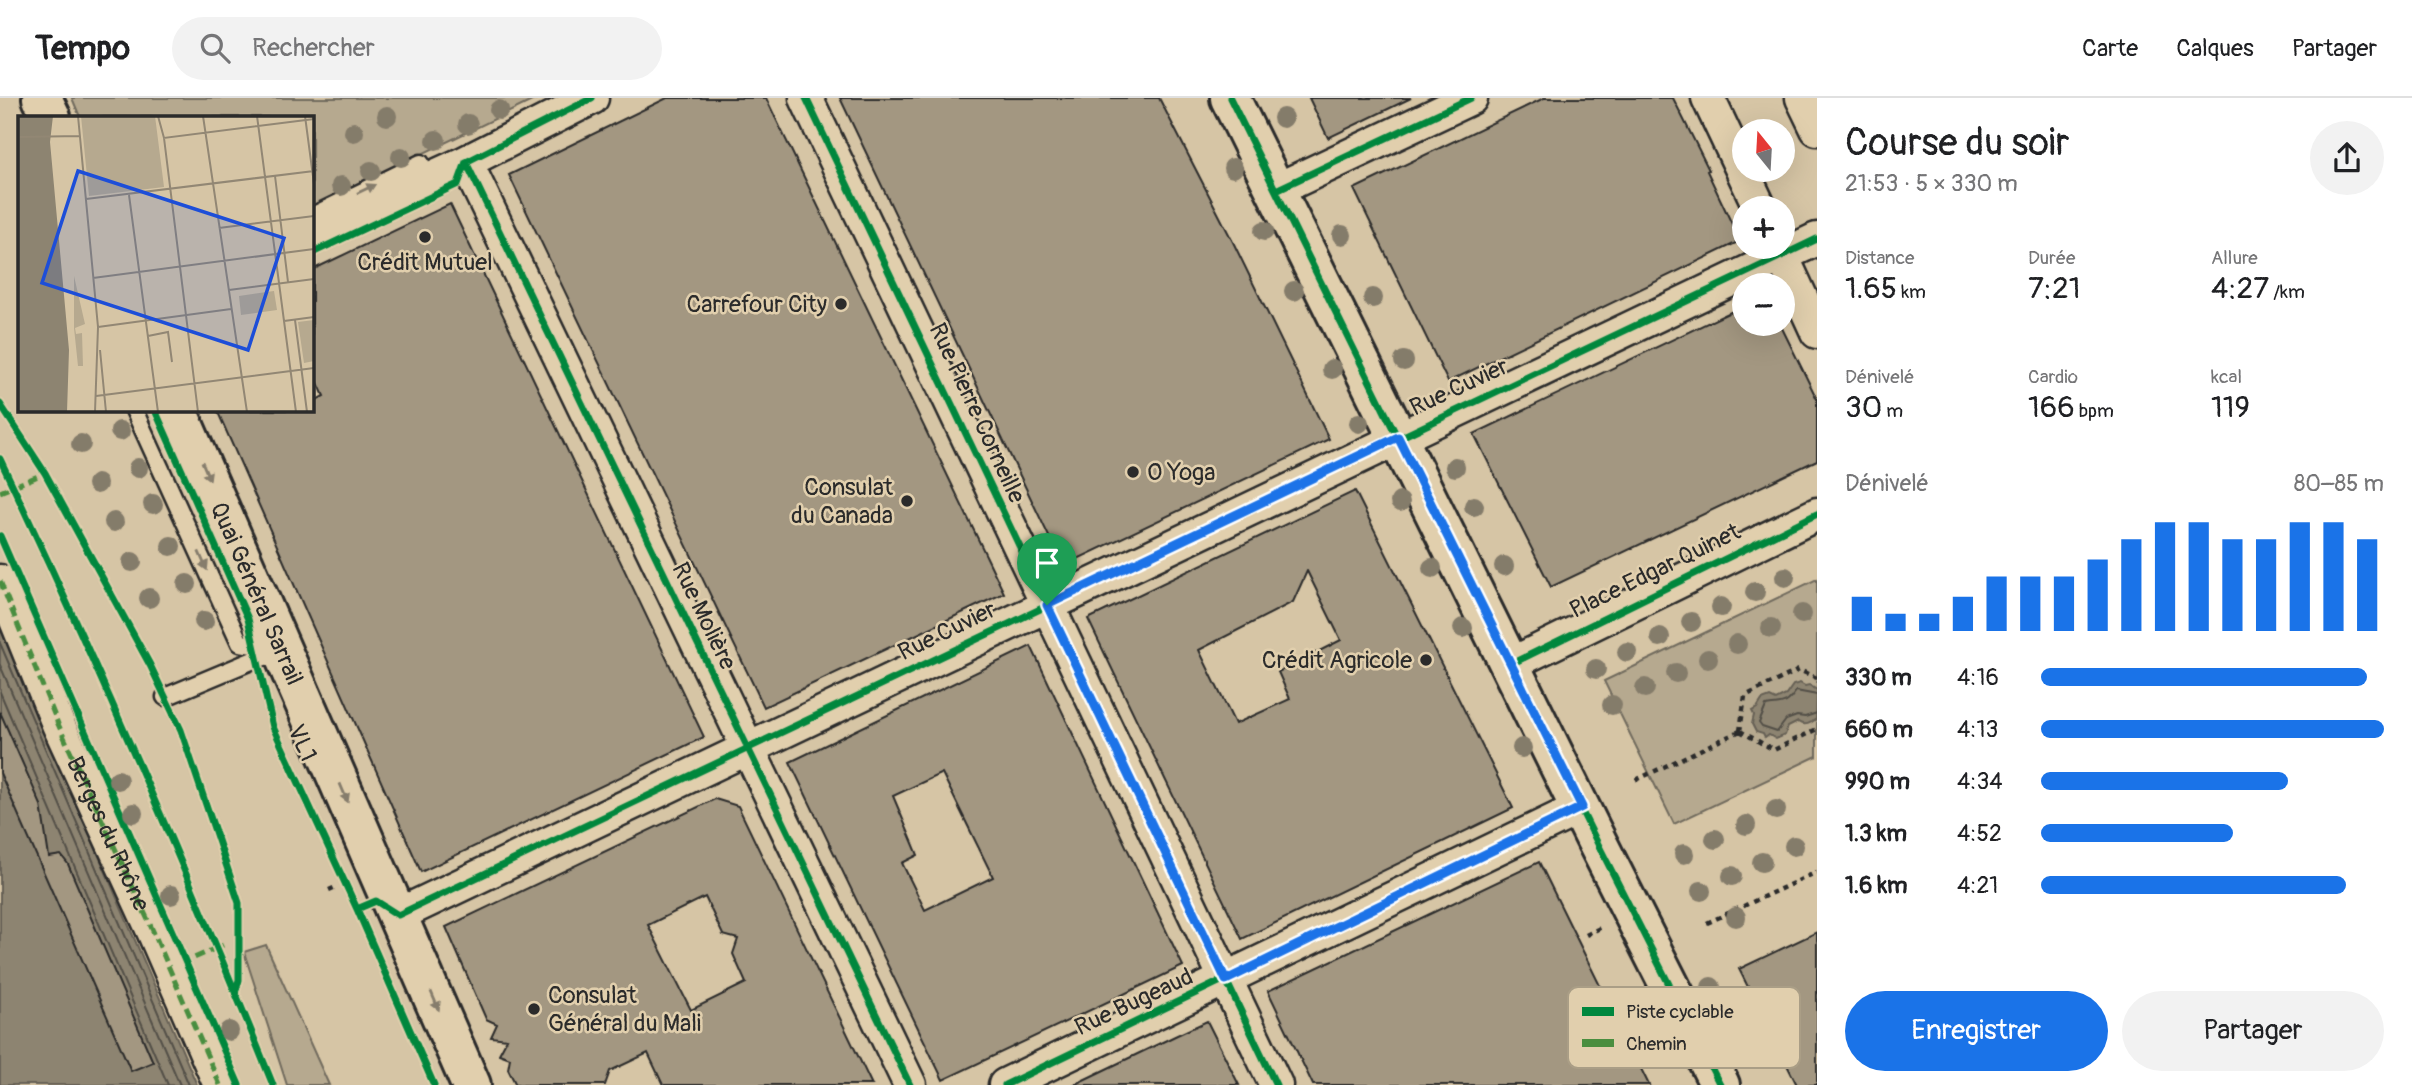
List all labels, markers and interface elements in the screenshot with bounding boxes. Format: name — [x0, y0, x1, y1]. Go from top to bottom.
search box — [172, 17, 662, 80]
text: Tempo — [35, 28, 130, 69]
icon: search — [196, 29, 234, 67]
text: Rechercher — [252, 32, 375, 64]
text: Carte — [2082, 34, 2138, 63]
text: Calques — [2176, 34, 2254, 63]
text: Partager — [2292, 34, 2377, 63]
inset map — [18, 116, 313, 411]
north arrow — [1732, 119, 1796, 182]
map controls — [1732, 119, 1795, 336]
text: Course du soir — [1845, 119, 2069, 167]
button: share — [2310, 121, 2384, 195]
text: 21:53 · 5 × 330 m — [1845, 169, 2018, 198]
one-way arrow — [356, 183, 376, 195]
button: + — [1732, 196, 1795, 259]
marker: Crédit Mutuel — [417, 229, 433, 245]
text: Distance — [1845, 246, 1914, 270]
text: Durée — [2028, 246, 2075, 270]
text: Allure — [2211, 246, 2258, 270]
place label: Crédit Mutuel — [357, 248, 493, 277]
text: 1.65 — [1845, 270, 1897, 307]
text: 7:21 — [2028, 270, 2080, 307]
text: 4:27 — [2211, 270, 2269, 307]
button: − — [1732, 273, 1795, 336]
text: km — [1897, 280, 1926, 304]
text: /km — [2269, 280, 2305, 304]
place label: Carrefour City — [687, 290, 827, 319]
marker: Carrefour City — [833, 296, 849, 312]
street label: Rue Pierre Corneille — [923, 318, 1031, 508]
street label: Rue Cuvier — [1405, 351, 1513, 422]
text: Dénivelé — [1845, 365, 1914, 389]
text: Cardio — [2028, 365, 2078, 389]
text: kcal — [2211, 365, 2242, 389]
text: 30 — [1845, 389, 1882, 426]
text: 166 — [2028, 389, 2075, 426]
text: 119 — [2211, 389, 2250, 426]
text: m — [1882, 399, 1903, 423]
text: bpm — [2075, 399, 2114, 423]
place label: O Yoga — [1147, 458, 1215, 487]
one-way arrow — [201, 461, 212, 482]
marker: O Yoga — [1125, 464, 1141, 480]
text: Dénivelé — [1845, 469, 1929, 498]
text: 80–85 m — [2294, 469, 2384, 498]
place label: Consulat du Canada — [791, 473, 893, 530]
marker: Consulat du Canada — [899, 493, 915, 509]
street label: Quai Général Sarrail — [204, 497, 309, 689]
street label: Place Edgar Quinet — [1565, 517, 1745, 625]
pin — [1017, 533, 1077, 605]
icon: arrive — [1028, 544, 1066, 582]
one-way arrow — [197, 551, 209, 571]
street label: Rue Molière — [666, 558, 743, 675]
street label: Rue Cuvier — [893, 595, 1001, 667]
place label: Crédit Agricole — [1262, 646, 1412, 675]
marker: Crédit Agricole — [1418, 652, 1434, 668]
text: 330 m — [1845, 663, 1912, 692]
text: 4:16 — [1957, 663, 1999, 692]
text: 660 m — [1845, 715, 1913, 744]
text: 4:13 — [1957, 715, 1998, 744]
street label: VL1 — [281, 720, 323, 766]
street label: Berges du Rhône — [60, 752, 156, 916]
text: 990 m — [1845, 767, 1910, 796]
text: 4:34 — [1957, 767, 2003, 796]
one-way arrow — [338, 783, 350, 803]
text: 1.3 km — [1845, 819, 1907, 848]
text: 4:52 — [1957, 819, 2002, 848]
text: 1.6 km — [1845, 871, 1907, 900]
text: 4:21 — [1957, 871, 1998, 900]
street label: Rue Bugeaud — [1070, 962, 1198, 1042]
place label: Consulat Général du Mali — [548, 981, 701, 1038]
legend — [1568, 987, 1800, 1068]
one-way arrow — [430, 991, 441, 1012]
button: Enregistrer — [1845, 991, 2108, 1071]
button: Partager — [2122, 991, 2384, 1071]
text: Piste cyclable — [1626, 1000, 1734, 1024]
marker: Consulat Général du Mali — [526, 1001, 542, 1017]
text: Chemin — [1626, 1032, 1687, 1056]

